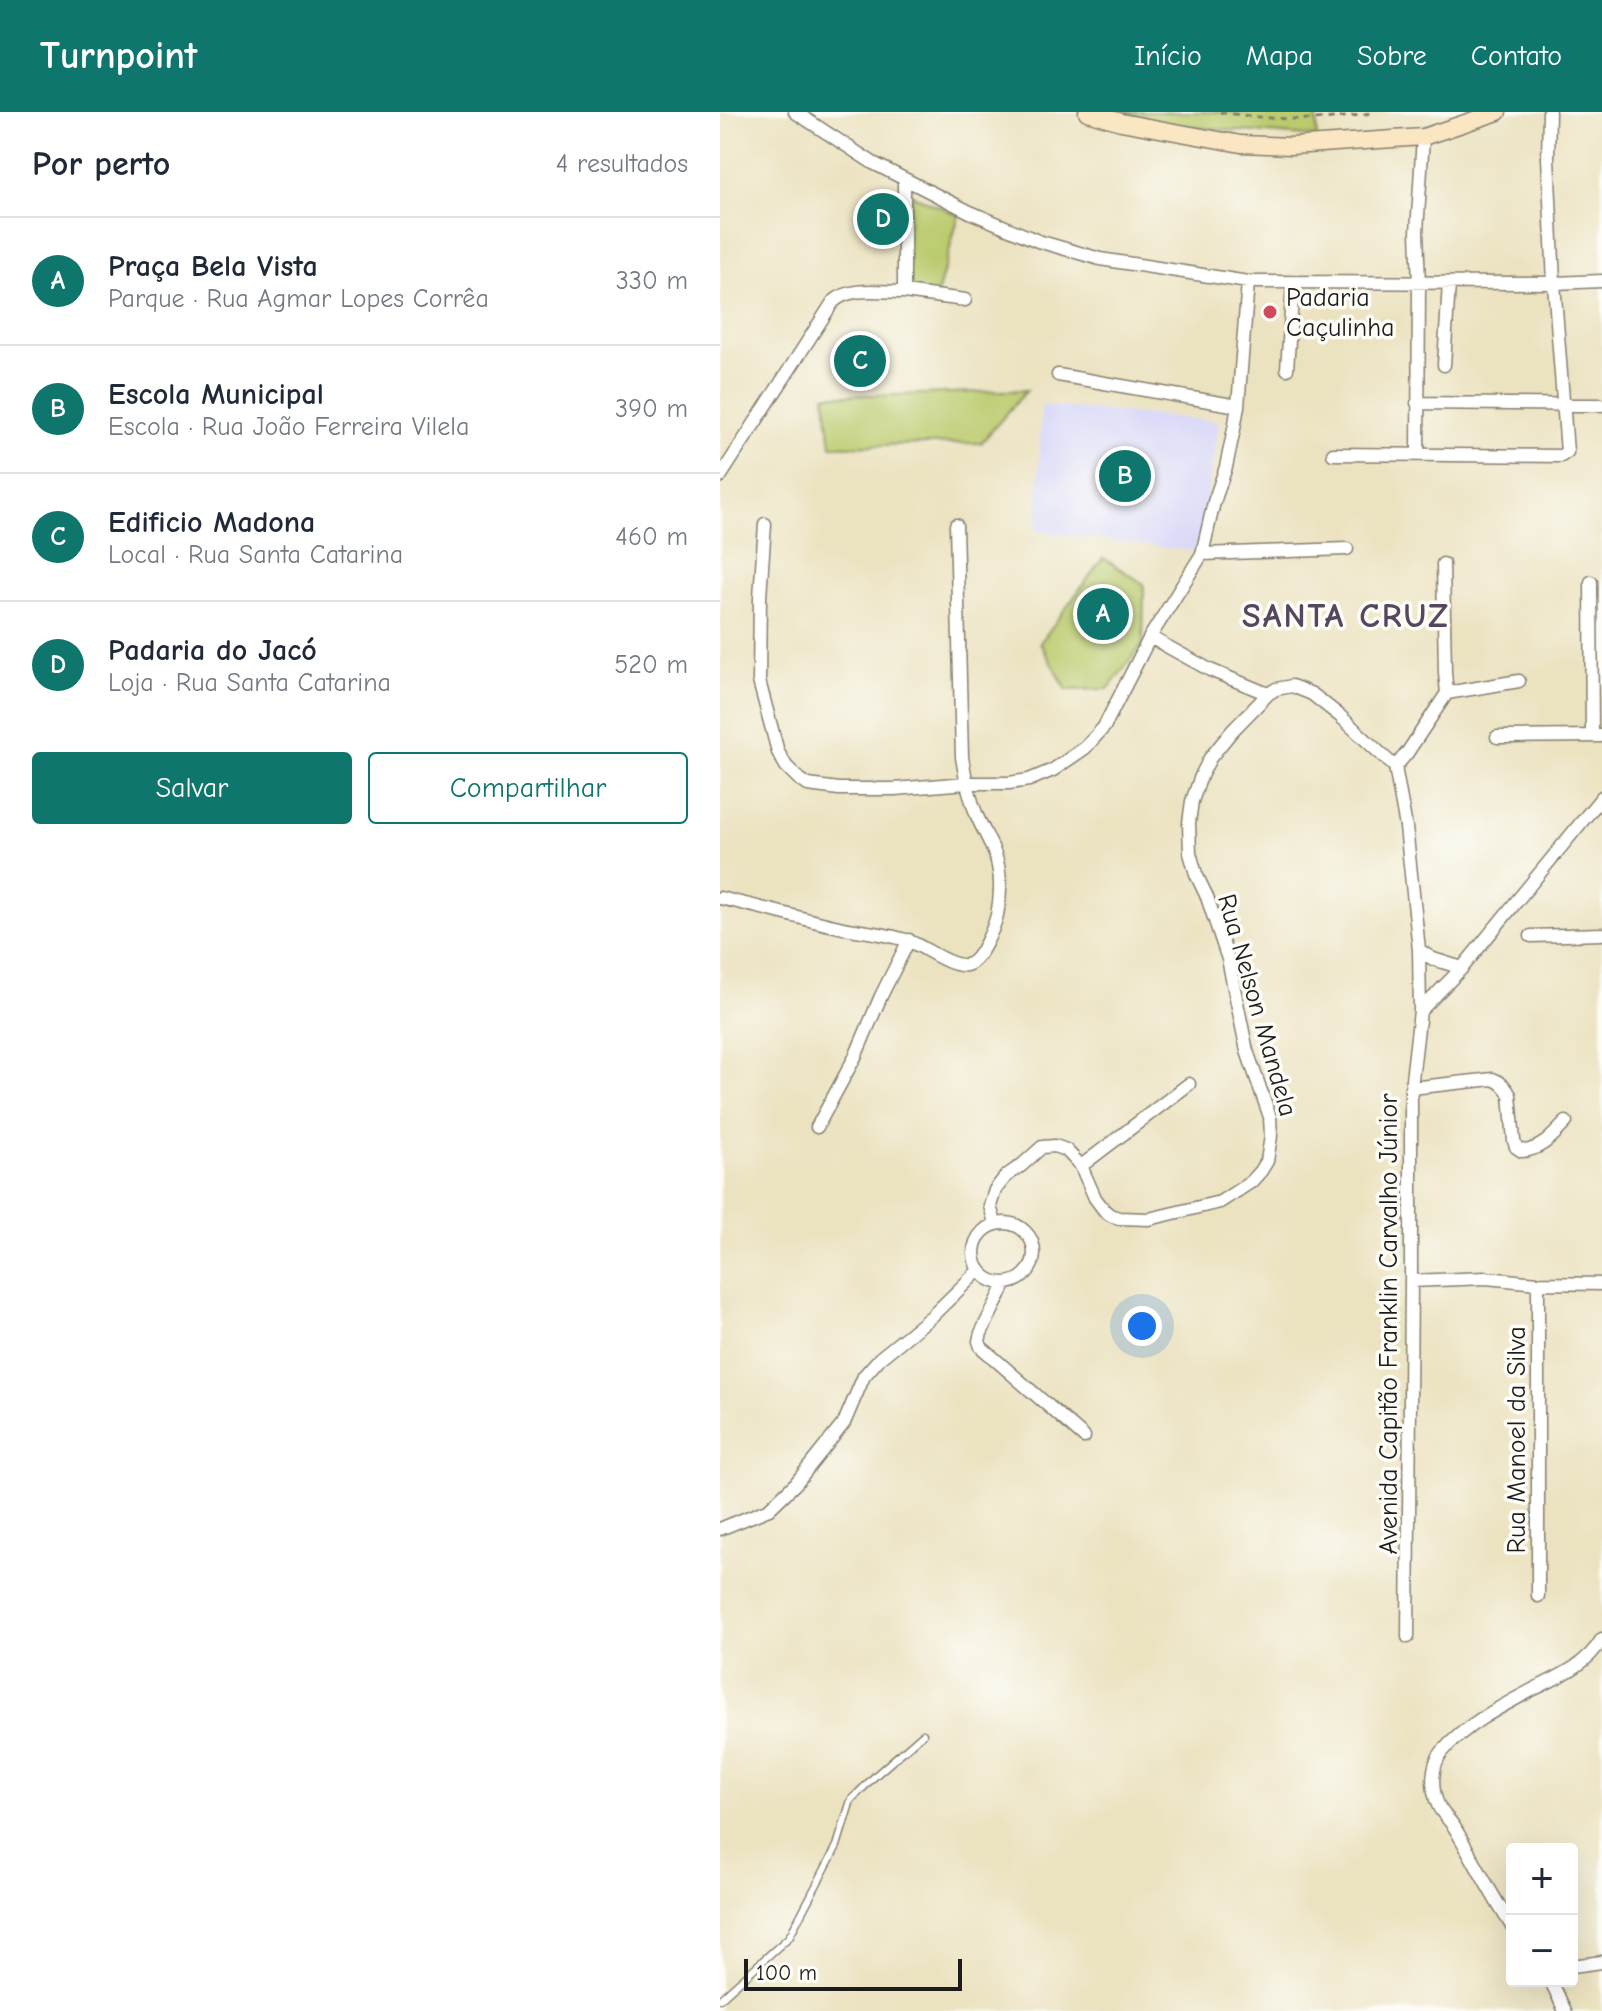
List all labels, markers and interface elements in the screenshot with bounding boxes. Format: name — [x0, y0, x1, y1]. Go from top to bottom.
text: Turnpoint — [40, 34, 197, 78]
text: Início — [1134, 40, 1202, 72]
text: Mapa — [1246, 40, 1313, 72]
text: Sobre — [1357, 40, 1427, 72]
text: Contato — [1471, 40, 1562, 72]
text: Por perto — [32, 144, 170, 184]
text: 4 resultados — [556, 149, 688, 179]
pin: D — [857, 189, 909, 249]
text: Praça Bela Vista — [108, 249, 318, 284]
text: A — [51, 266, 65, 296]
text: 330 m — [616, 266, 688, 296]
place label: Padaria Caçulinha — [1286, 283, 1395, 343]
text: Parque · Rua Agmar Lopes Corrêa — [108, 284, 489, 314]
marker: Padaria Caçulinha — [1261, 303, 1279, 321]
pin: C — [834, 331, 886, 391]
text: Escola Municipal — [108, 377, 324, 412]
text: B — [50, 394, 66, 424]
text: 390 m — [615, 394, 688, 424]
text: Escola · Rua João Ferreira Vilela — [108, 412, 469, 442]
pin: B — [1099, 446, 1151, 506]
text: Edificio Madona — [108, 505, 315, 540]
text: C — [50, 522, 66, 552]
text: 460 m — [615, 522, 688, 552]
text: Local · Rua Santa Catarina — [108, 540, 403, 570]
pin: A — [1077, 584, 1129, 644]
district label: SANTA CRUZ — [1242, 596, 1450, 636]
text: Padaria do Jacó — [108, 633, 317, 668]
text: D — [50, 650, 66, 680]
text: 520 m — [614, 650, 688, 680]
text: Loja · Rua Santa Catarina — [108, 668, 391, 698]
button: Salvar — [32, 752, 352, 824]
button: Compartilhar — [368, 752, 688, 824]
street label: Rua Nelson Mandela — [1211, 891, 1303, 1120]
street label: Avenida Capitão Franklin Carvalho Júnior — [1374, 1093, 1404, 1555]
your location — [1122, 1306, 1162, 1346]
street label: Rua Manoel da Silva — [1502, 1326, 1532, 1554]
map controls — [1506, 1843, 1578, 1987]
button: + — [1506, 1843, 1578, 1915]
button: − — [1506, 1915, 1578, 1987]
scale bar — [744, 1955, 962, 1991]
text: 100 m — [756, 1960, 817, 1986]

